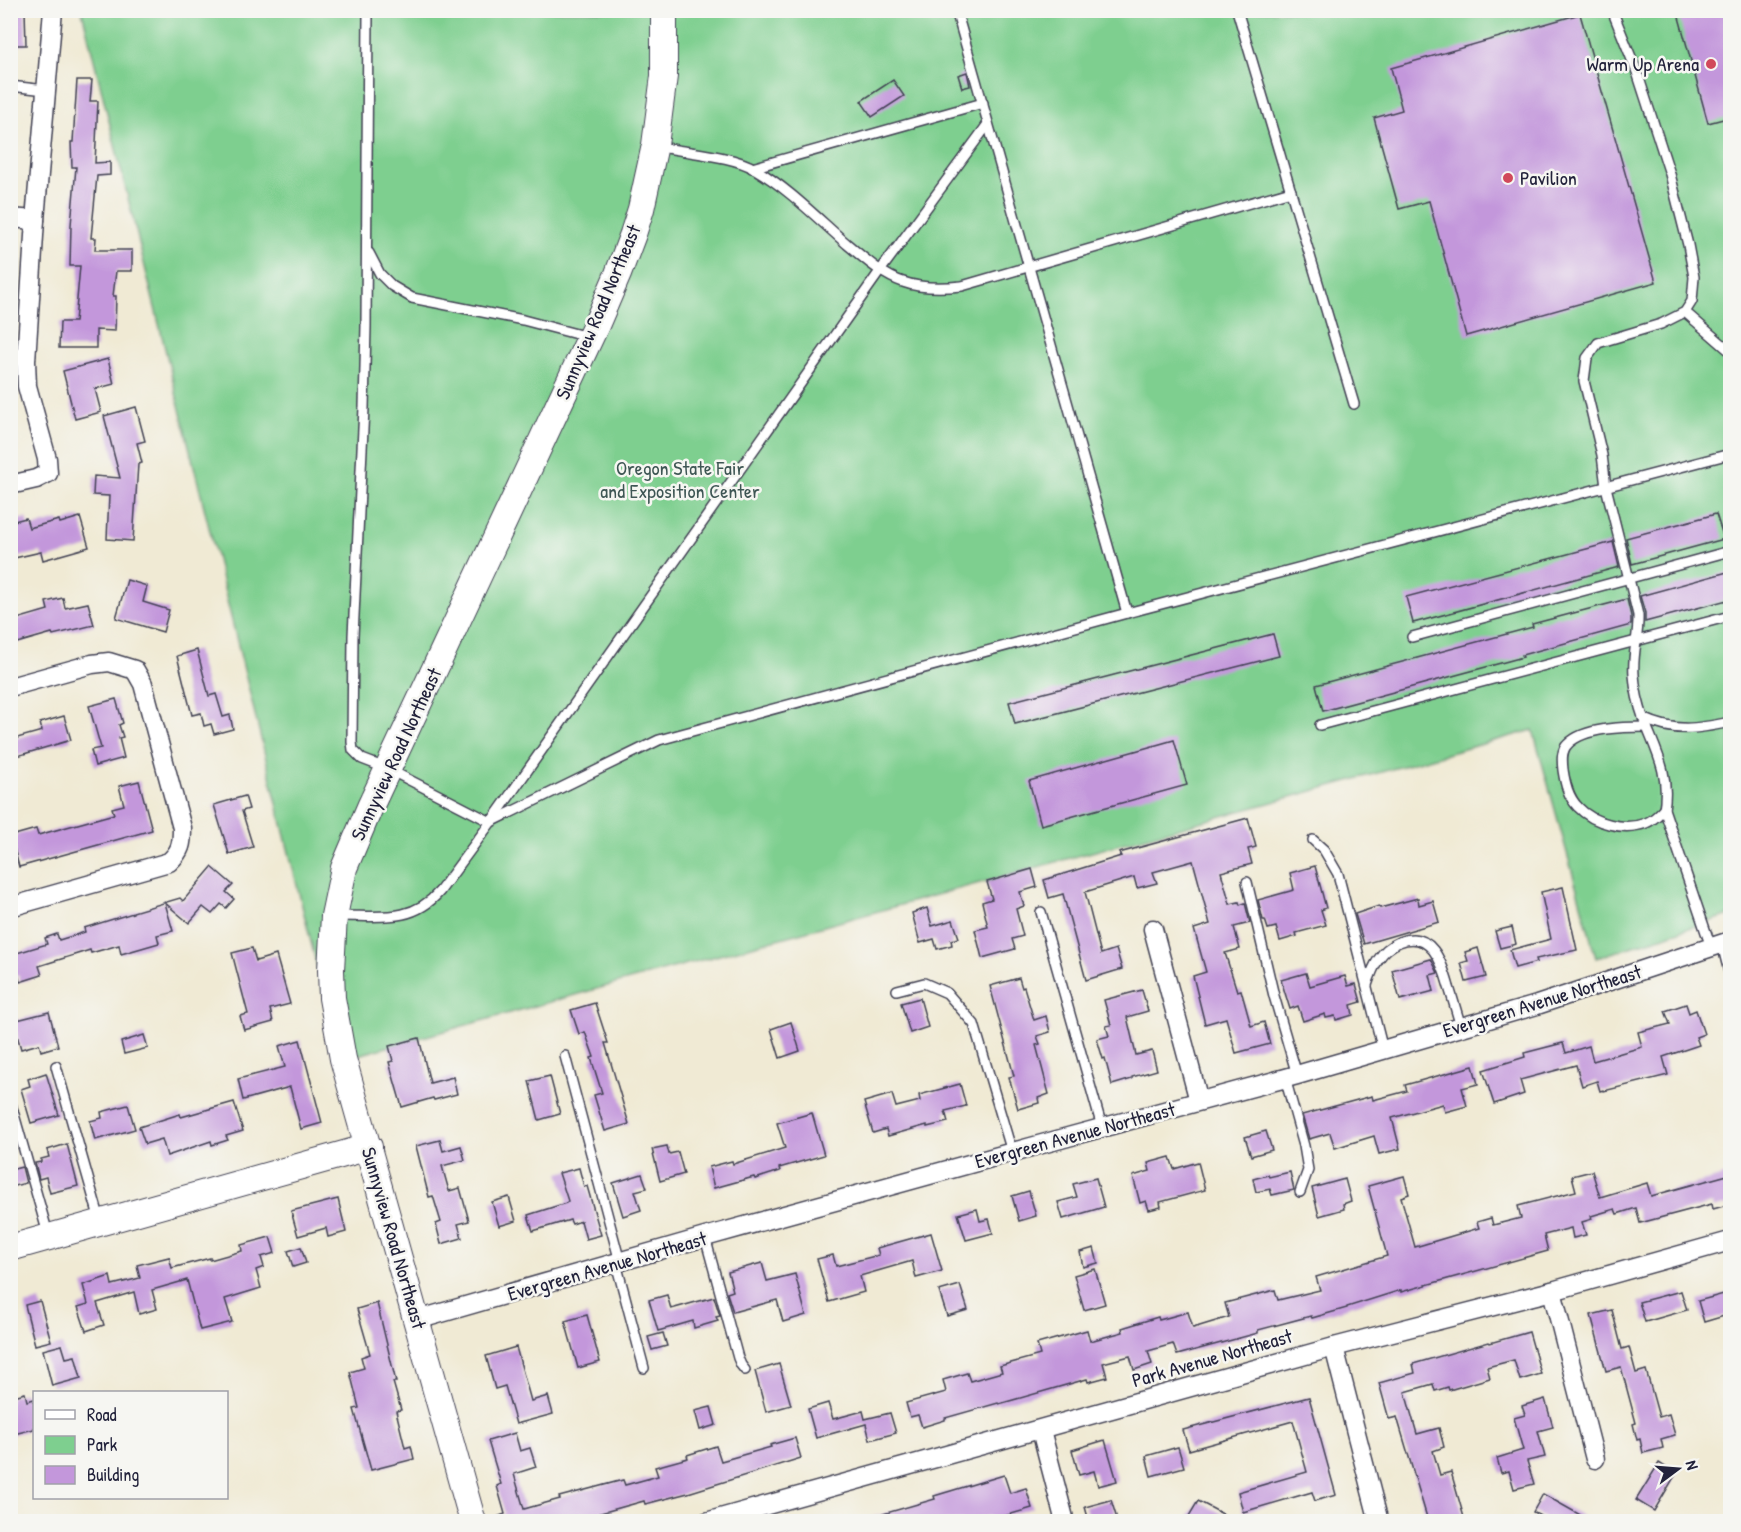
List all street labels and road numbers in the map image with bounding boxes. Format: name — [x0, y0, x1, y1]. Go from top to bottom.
street label: Sunnyview Road Northeast — [548, 219, 647, 403]
street label: Sunnyview Road Northeast — [344, 662, 448, 844]
street label: Evergreen Avenue Northeast — [1439, 957, 1645, 1044]
street label: Evergreen Avenue Northeast — [972, 1095, 1179, 1174]
street label: Sunnyview Road Northeast — [356, 1144, 434, 1333]
street label: Evergreen Avenue Northeast — [504, 1224, 711, 1307]
street label: Park Avenue Northeast — [1129, 1321, 1296, 1393]

